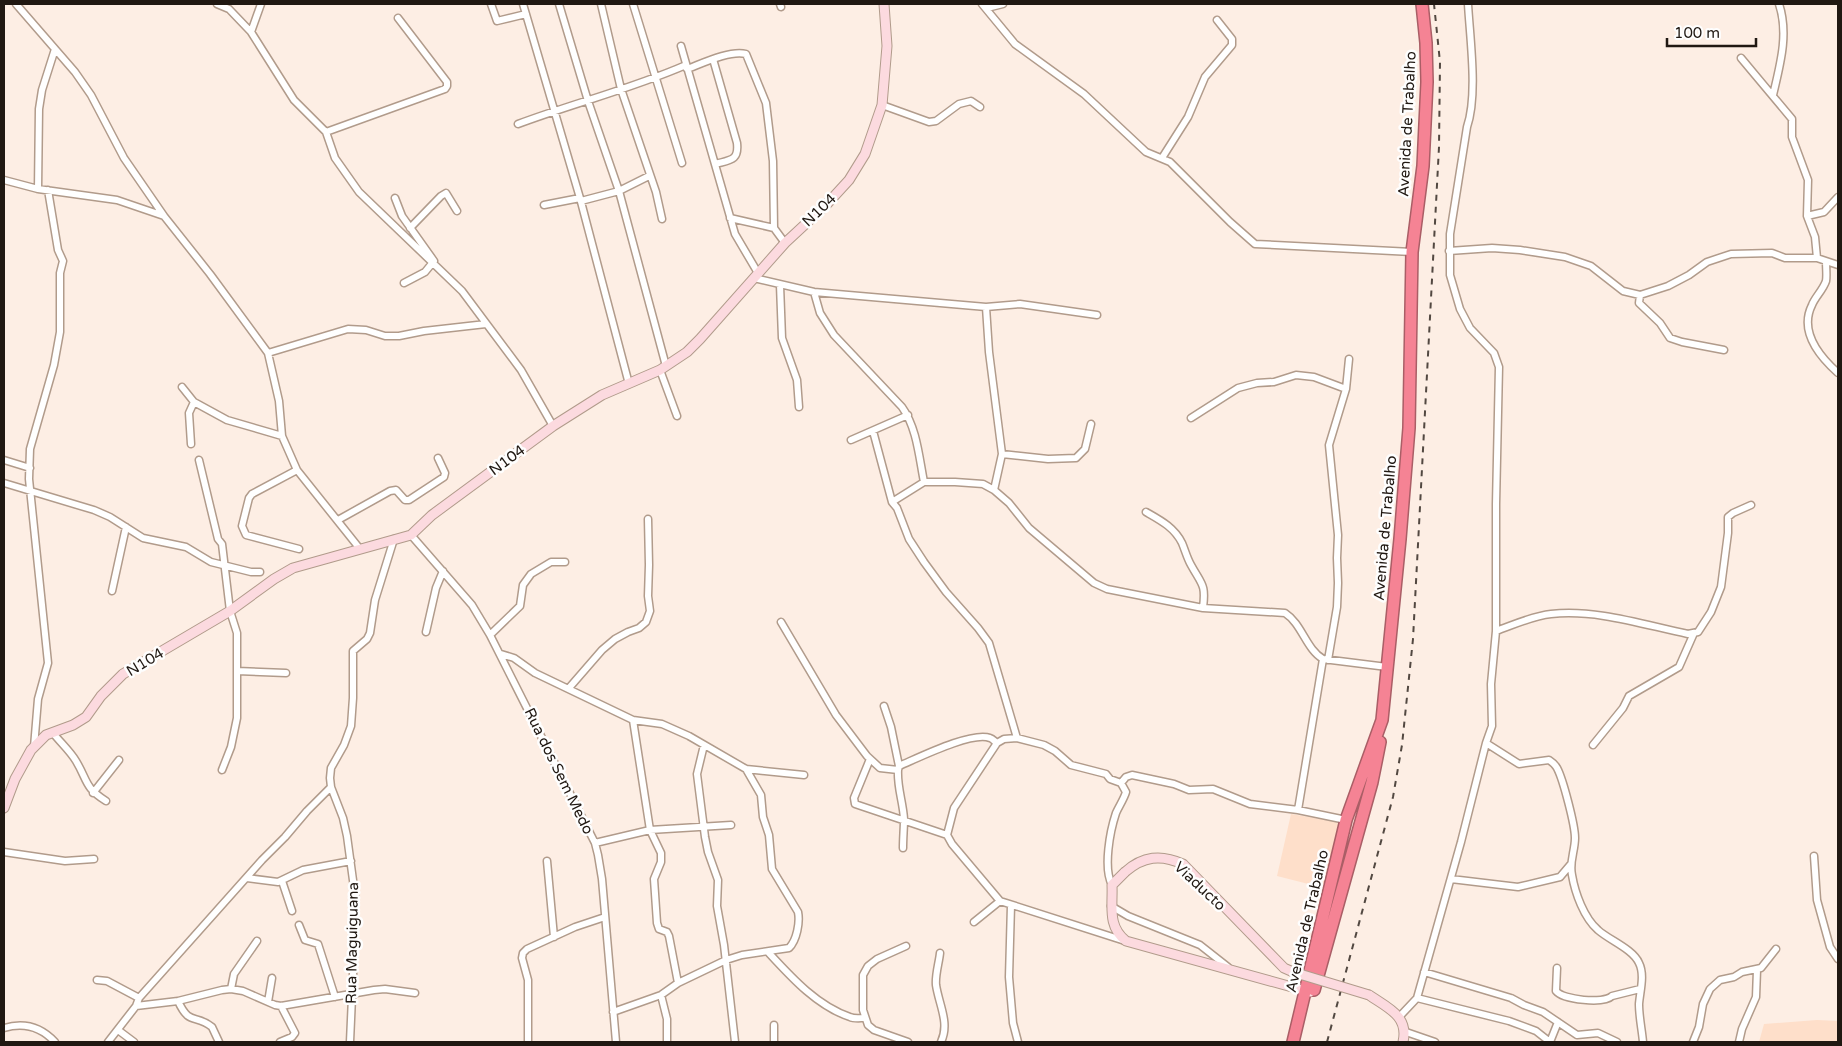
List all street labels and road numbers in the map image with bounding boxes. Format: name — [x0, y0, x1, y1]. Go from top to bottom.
street label: Avenida de Trabalho — [1394, 51, 1420, 197]
street label: N104 — [798, 190, 840, 230]
street label: N104 — [485, 441, 529, 479]
street label: Avenida de Trabalho — [1370, 455, 1400, 601]
street label: N104 — [123, 644, 167, 680]
street label: Rua dos Sem Medo — [521, 705, 597, 837]
street label: Avenida de Trabalho — [1282, 848, 1332, 994]
street label: Viaducto — [1171, 858, 1229, 914]
street label: Rua Maguiguana — [342, 882, 362, 1004]

